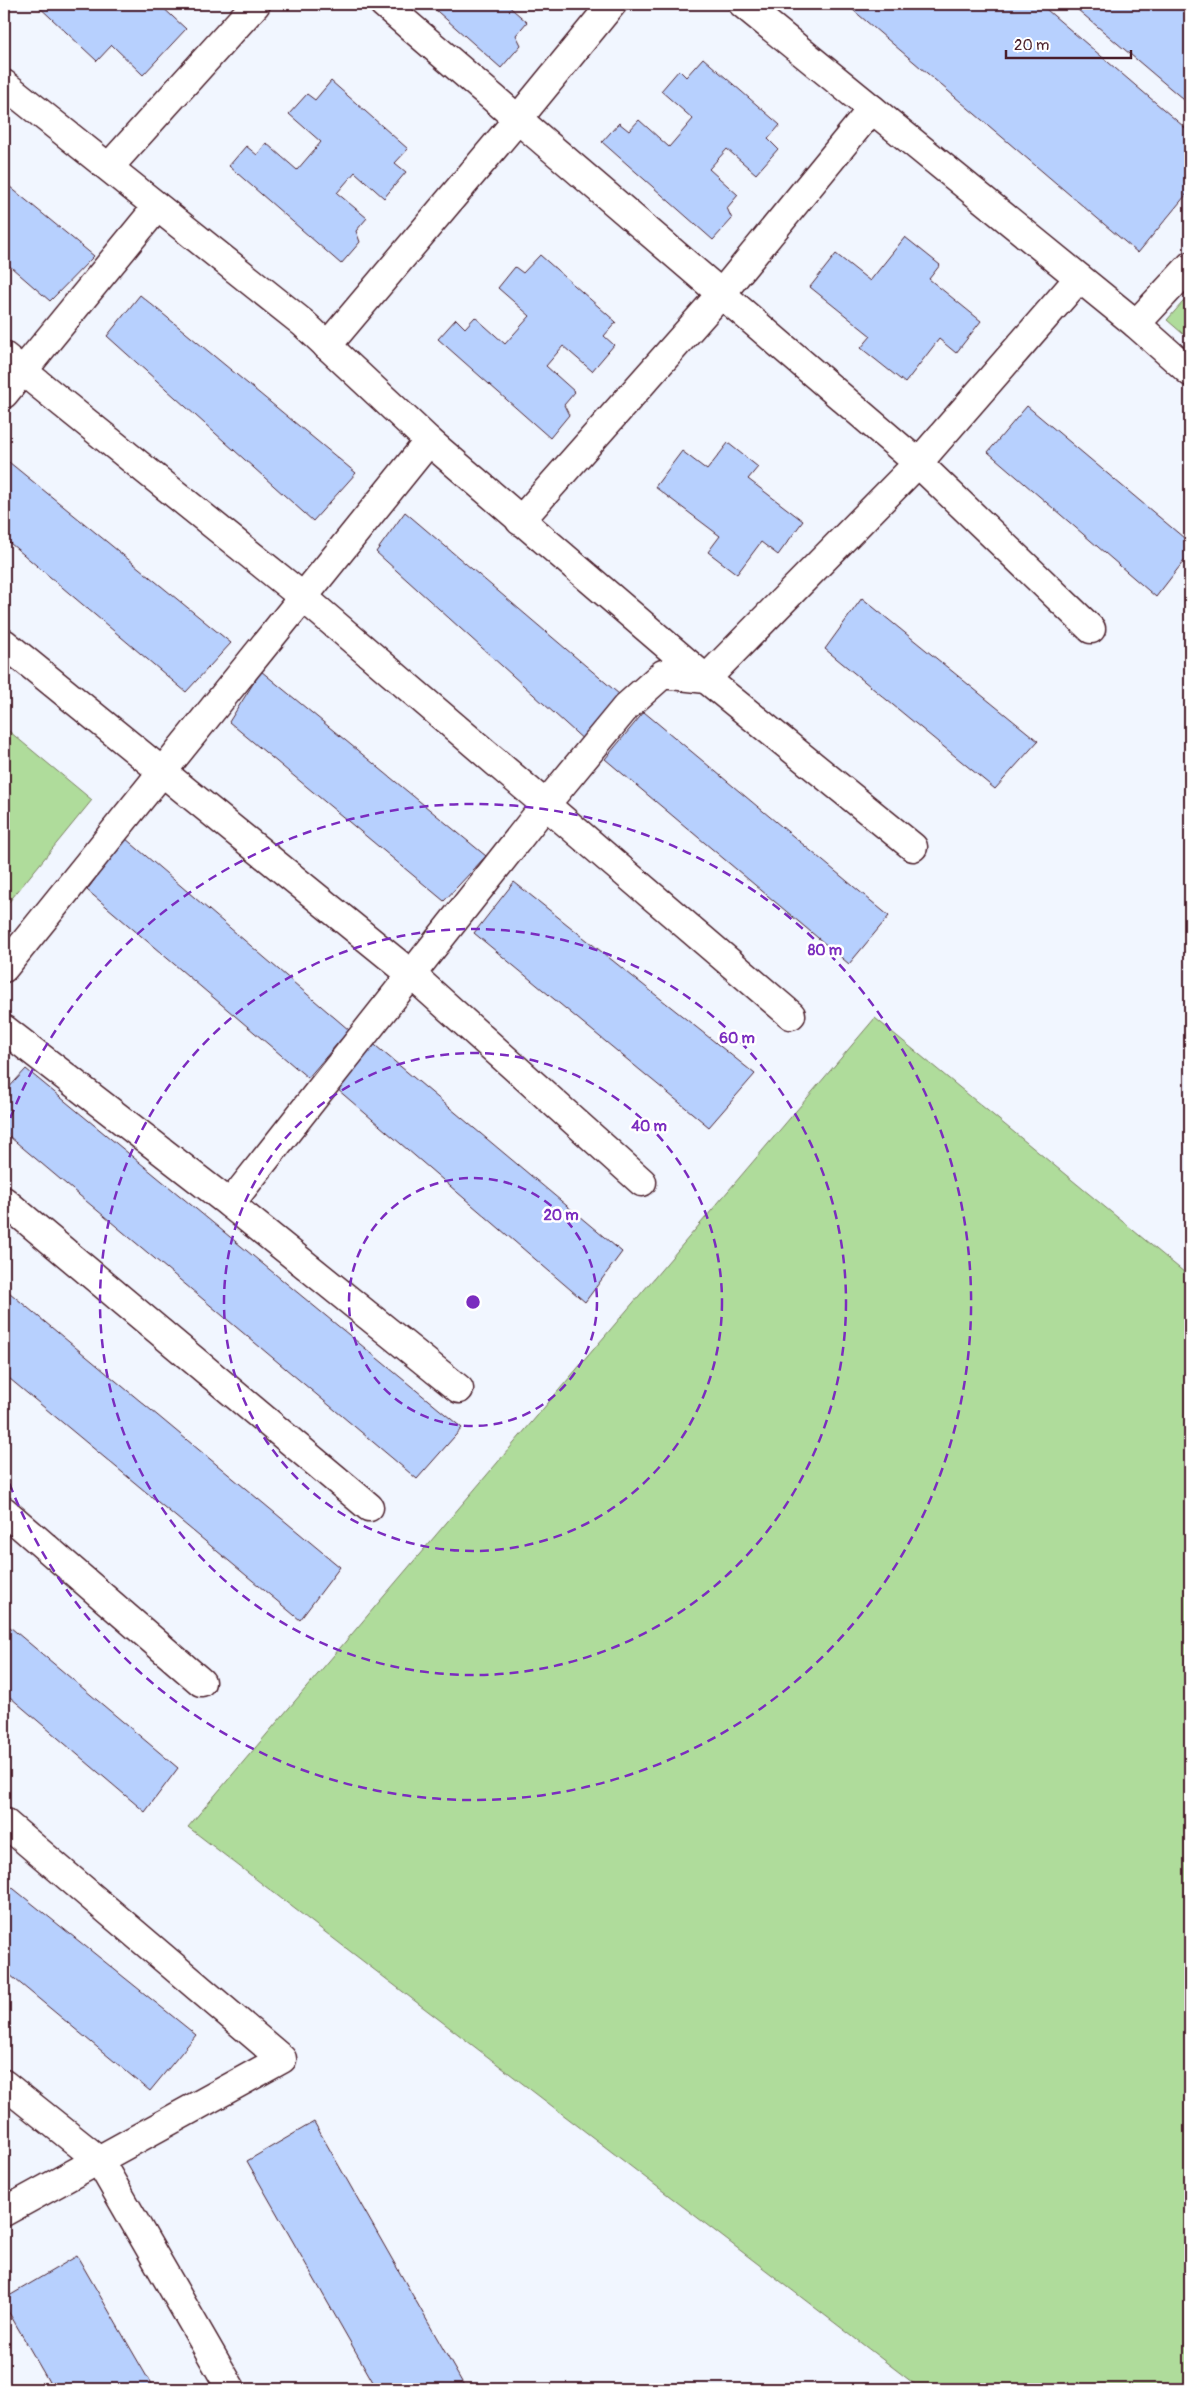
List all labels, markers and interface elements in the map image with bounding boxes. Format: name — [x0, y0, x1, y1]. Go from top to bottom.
scale bar — [1006, 28, 1132, 60]
text: 20 m — [1014, 36, 1049, 55]
text: 80 m — [808, 941, 842, 960]
text: 60 m — [719, 1029, 755, 1048]
text: 40 m — [631, 1117, 667, 1136]
text: 20 m — [543, 1206, 579, 1225]
centre of rings — [464, 1293, 482, 1311]

